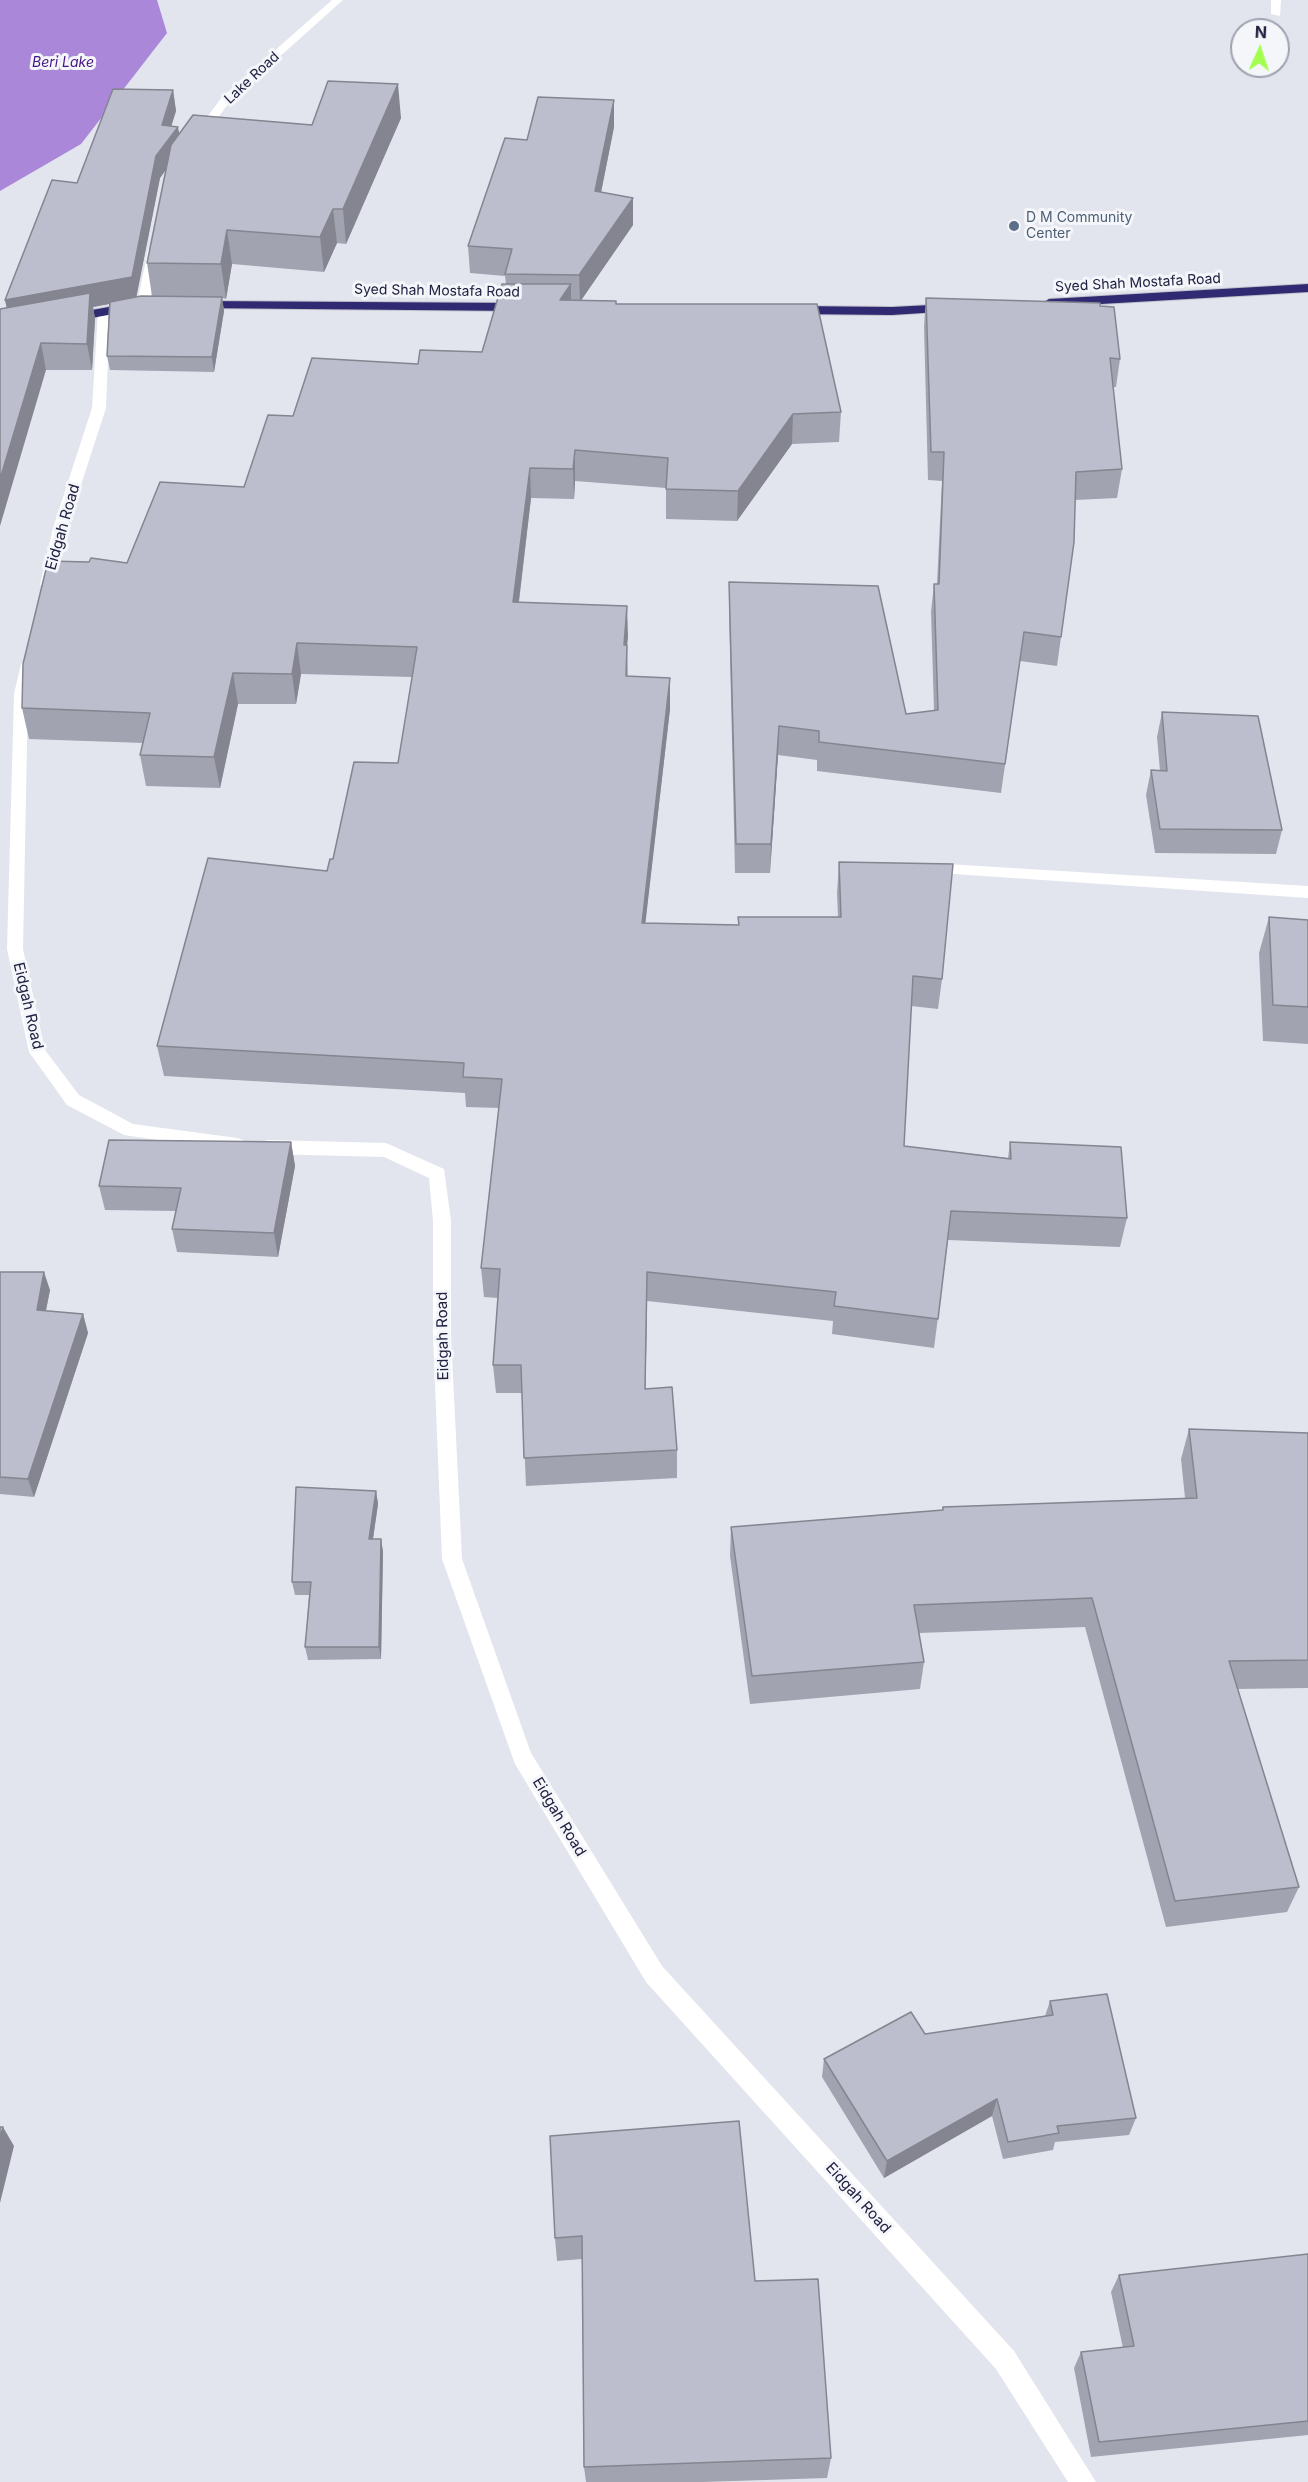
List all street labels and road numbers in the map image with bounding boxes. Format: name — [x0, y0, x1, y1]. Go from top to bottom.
street label: Lake Road — [221, 48, 283, 108]
street label: Syed Shah Mostafa Road — [1055, 270, 1221, 296]
street label: Syed Shah Mostafa Road — [354, 281, 520, 301]
street label: Eidgah Road — [42, 482, 84, 572]
street label: Eidgah Road — [9, 961, 47, 1051]
street label: Eidgah Road — [433, 1291, 453, 1381]
street label: Eidgah Road — [528, 1774, 590, 1860]
street label: Eidgah Road — [822, 2159, 894, 2237]

